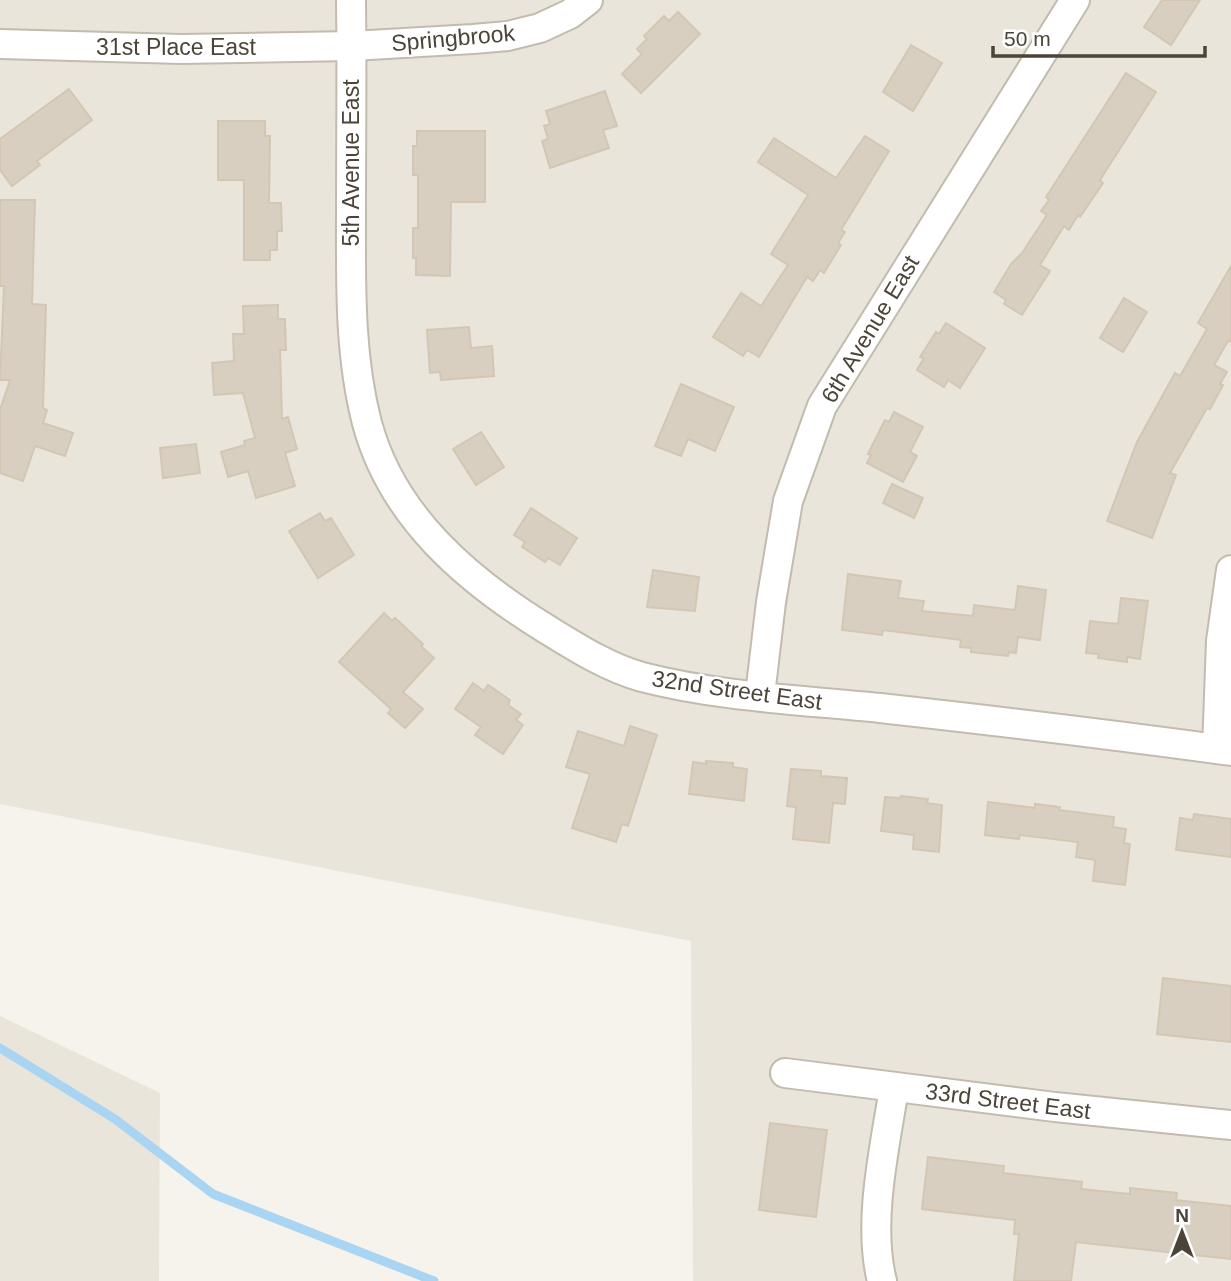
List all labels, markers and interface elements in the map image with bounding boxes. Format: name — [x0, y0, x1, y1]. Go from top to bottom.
scale bar — [993, 14, 1205, 58]
street label: Springbrook — [390, 20, 516, 56]
text: 50 m — [1004, 27, 1051, 50]
street label: 31st Place East — [96, 34, 257, 60]
street label: 5th Avenue East — [338, 79, 364, 247]
street label: 6th Avenue East — [816, 250, 924, 407]
street label: 32nd Street East — [650, 665, 824, 715]
street label: 33rd Street East — [924, 1078, 1093, 1124]
north arrow — [1147, 1197, 1217, 1267]
text: N — [1175, 1205, 1189, 1226]

